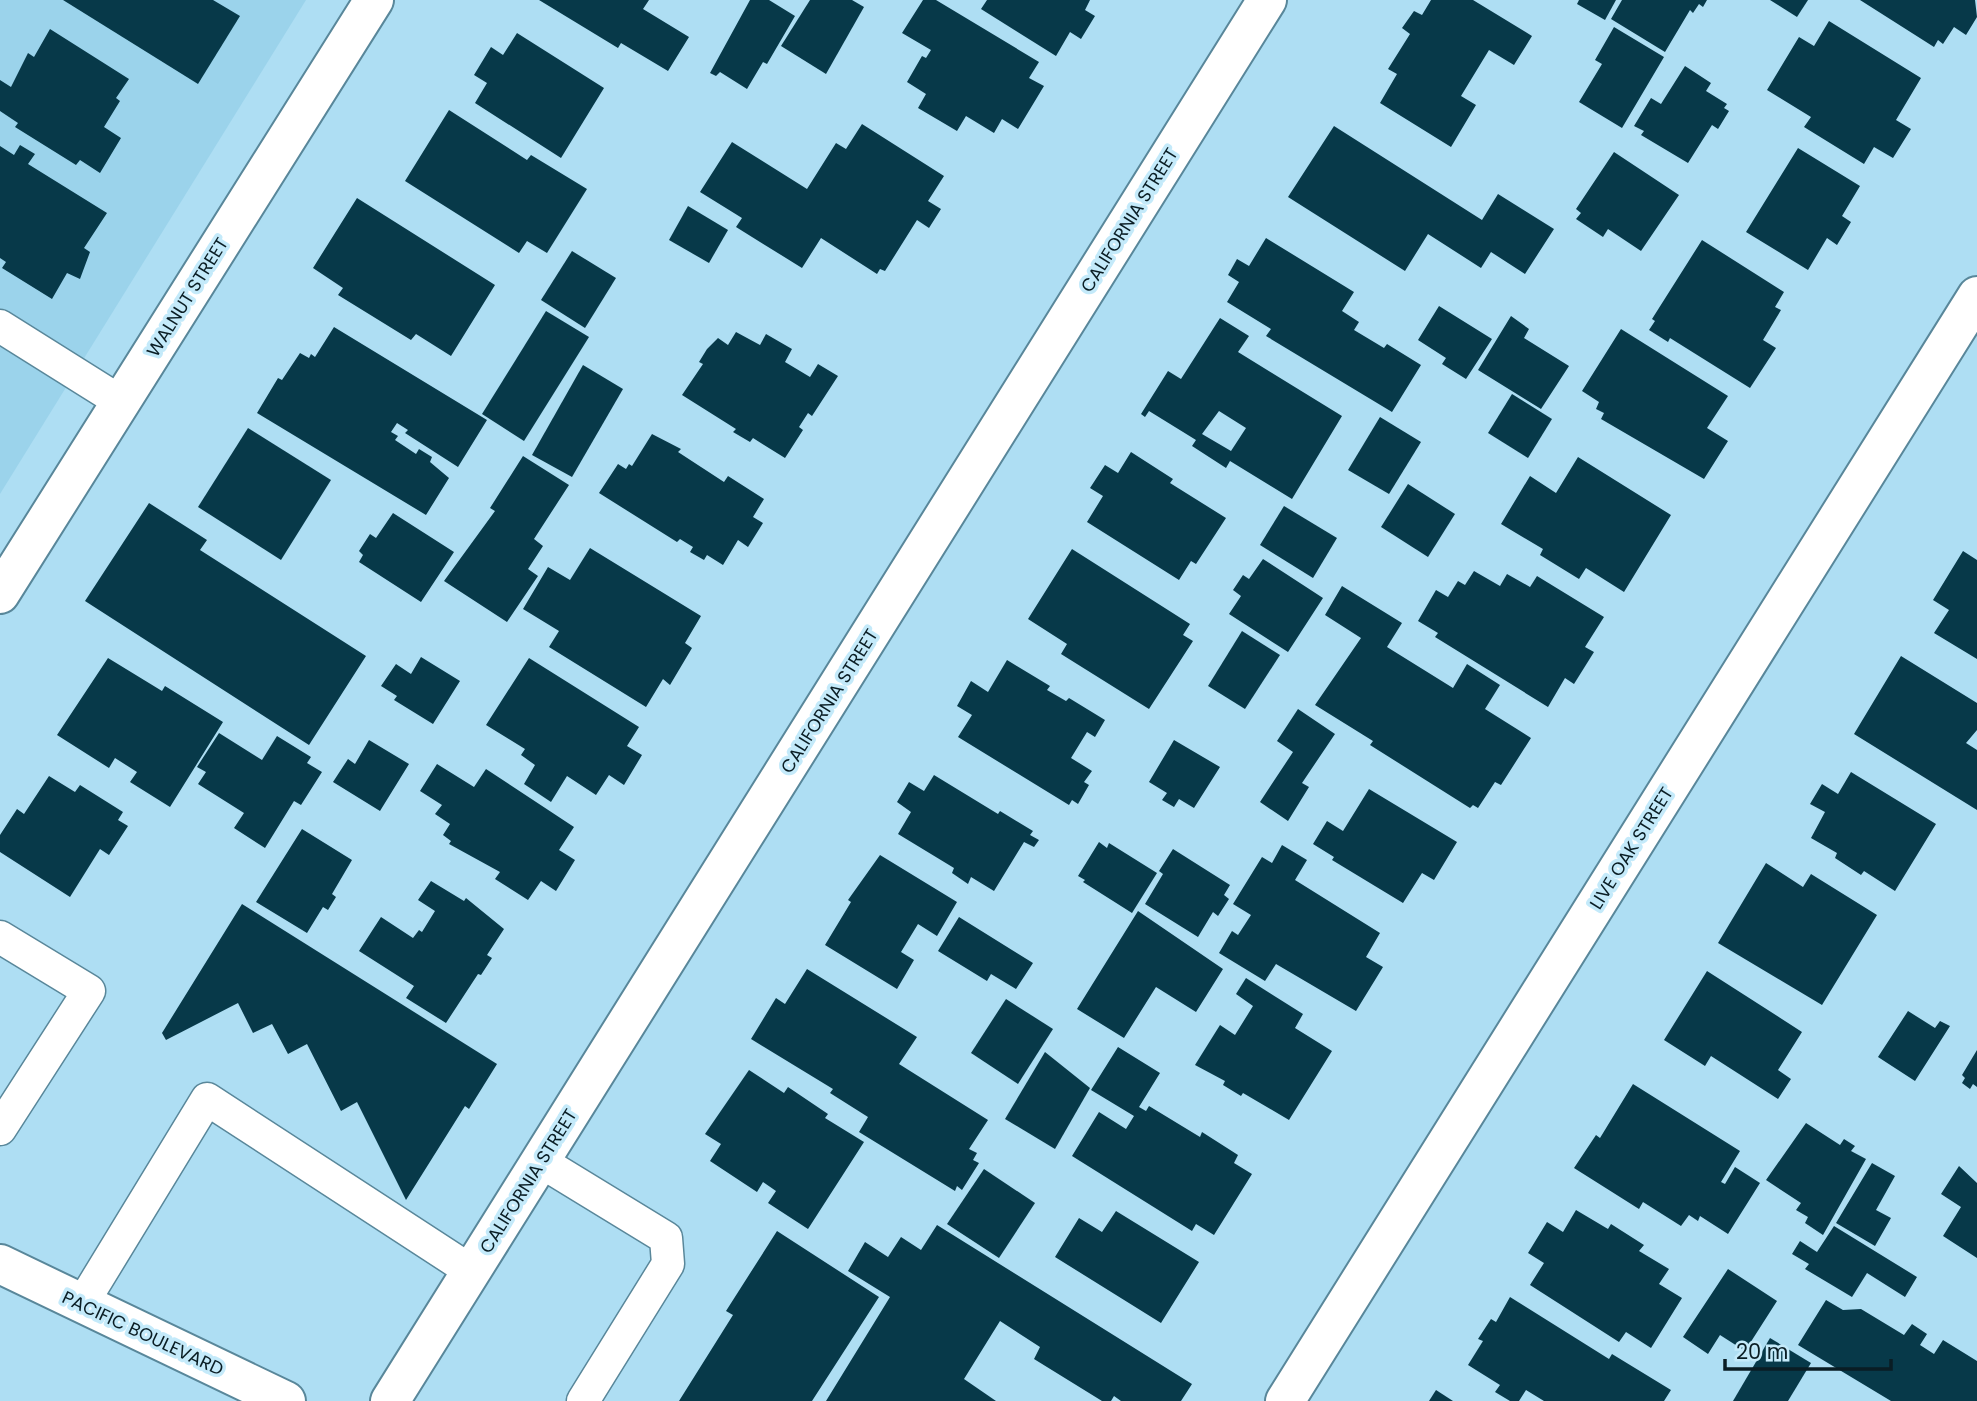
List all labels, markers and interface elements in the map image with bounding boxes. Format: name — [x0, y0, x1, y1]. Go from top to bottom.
street label: CALIFORNIA STREET — [1074, 143, 1184, 297]
street label: WALNUT STREET — [140, 232, 234, 361]
street label: CALIFORNIA STREET — [774, 624, 884, 778]
street label: LIVE OAK STREET — [1583, 782, 1679, 914]
street label: CALIFORNIA STREET — [473, 1104, 583, 1258]
street label: PACIFIC BOULEVARD — [58, 1285, 228, 1381]
scale bar — [1725, 1328, 1891, 1372]
text: 20 m — [1736, 1337, 1789, 1366]

